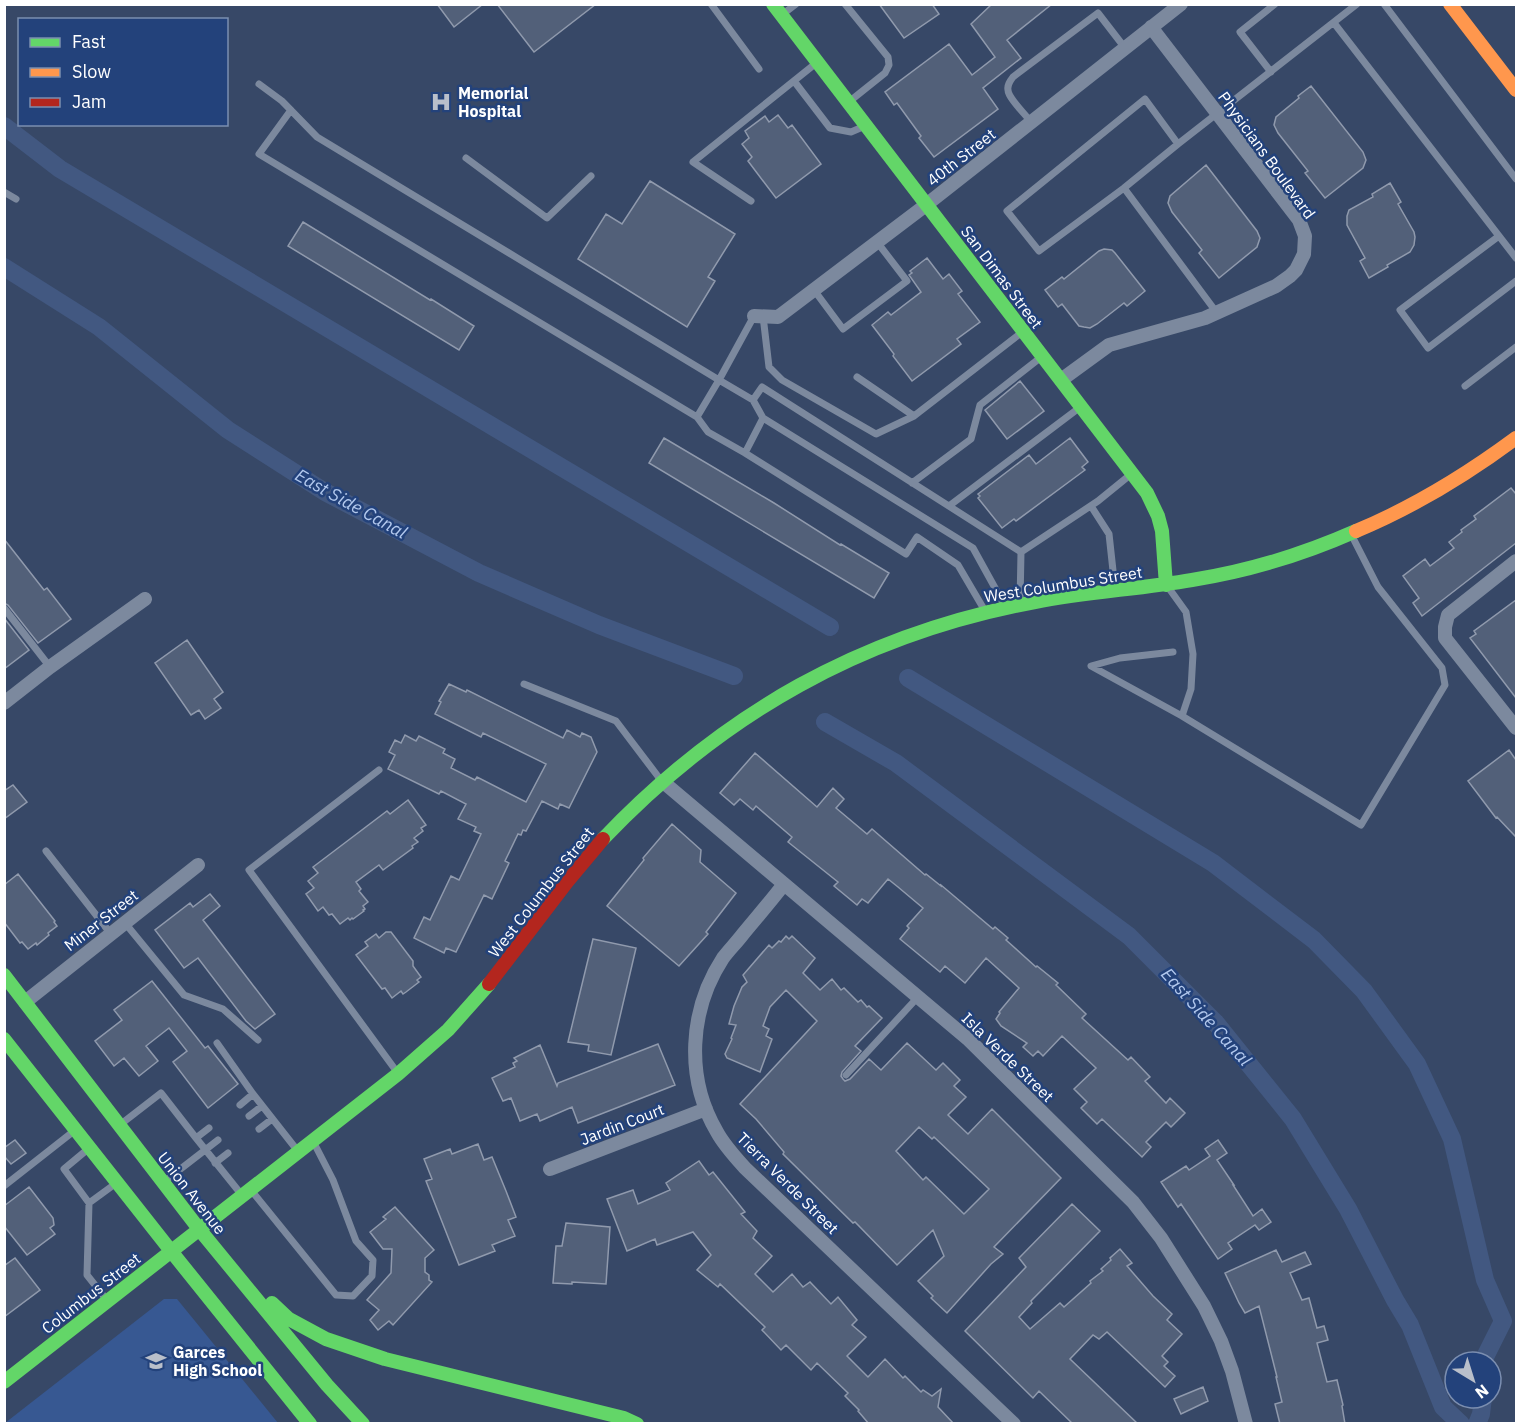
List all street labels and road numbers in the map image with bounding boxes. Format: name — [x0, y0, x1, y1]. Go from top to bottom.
street label: Physicians Boulevard — [1214, 87, 1320, 223]
street label: 40th Street — [923, 124, 999, 190]
street label: San Dimas Street — [957, 222, 1047, 332]
street label: West Columbus Street — [982, 562, 1144, 606]
street label: West Columbus Street — [484, 823, 598, 961]
street label: Miner Street — [60, 885, 142, 955]
street label: Isla Verde Street — [958, 1008, 1058, 1106]
street label: Jardin Court — [577, 1099, 667, 1149]
street label: Tierra Verde Street — [733, 1128, 843, 1238]
street label: Union Avenue — [154, 1148, 231, 1238]
street label: Columbus Street — [38, 1248, 144, 1338]

